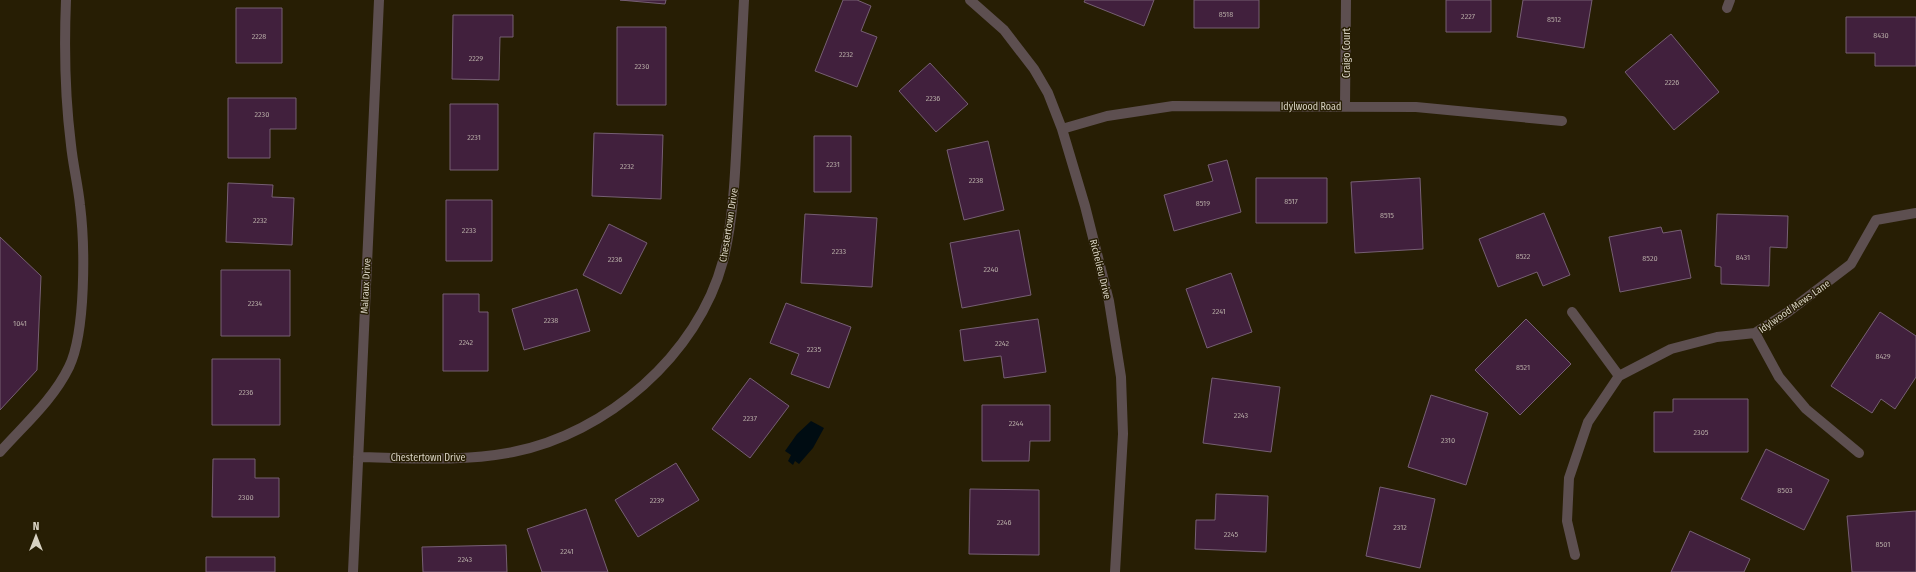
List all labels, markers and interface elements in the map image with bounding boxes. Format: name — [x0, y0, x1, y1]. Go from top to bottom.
house number: 8518 — [1219, 10, 1233, 19]
house number: 2227 — [1461, 12, 1476, 21]
house number: 8512 — [1547, 15, 1561, 24]
street label: Craigo Court — [1341, 27, 1353, 78]
house number: 8430 — [1873, 31, 1889, 40]
house number: 2228 — [252, 32, 266, 41]
house number: 2232 — [839, 50, 854, 59]
house number: 2229 — [469, 54, 483, 63]
house number: 2230 — [635, 62, 649, 71]
house number: 2226 — [1665, 78, 1679, 87]
house number: 2236 — [926, 94, 940, 103]
street label: Idylwood Road — [1281, 101, 1341, 113]
house number: 2230 — [255, 110, 269, 119]
house number: 2231 — [467, 133, 481, 142]
house number: 2231 — [826, 160, 840, 169]
house number: 2232 — [620, 162, 635, 171]
house number: 2238 — [969, 176, 983, 185]
street label: Chestertown Drive — [717, 187, 741, 263]
house number: 8517 — [1284, 197, 1299, 206]
house number: 8519 — [1196, 199, 1210, 208]
house number: 8515 — [1380, 211, 1394, 220]
house number: 2232 — [253, 216, 268, 225]
house number: 2233 — [462, 226, 477, 235]
street label: Richelieu Drive — [1087, 238, 1113, 300]
house number: 2233 — [832, 247, 847, 256]
house number: 8522 — [1516, 252, 1531, 261]
house number: 8431 — [1736, 253, 1750, 262]
house number: 8520 — [1642, 254, 1658, 263]
house number: 2236 — [608, 255, 622, 264]
street label: Malraux Drive — [359, 258, 373, 314]
house number: 2240 — [984, 265, 998, 274]
street label: Idylwood Mews Lane — [1756, 278, 1833, 336]
house number: 2234 — [248, 299, 262, 308]
house number: 2241 — [1212, 307, 1226, 316]
house number: 2238 — [544, 316, 558, 325]
house number: 1041 — [13, 319, 27, 328]
house number: 2242 — [459, 338, 474, 347]
house number: 2242 — [995, 339, 1010, 348]
house number: 2235 — [807, 345, 821, 354]
house number: 8429 — [1875, 352, 1891, 361]
house number: 8521 — [1516, 363, 1530, 372]
house number: 2236 — [239, 388, 253, 397]
house number: 2243 — [1234, 411, 1249, 420]
house number: 2237 — [743, 414, 758, 423]
house number: 2244 — [1009, 419, 1023, 428]
house number: 2305 — [1694, 428, 1709, 437]
house number: 2310 — [1441, 436, 1455, 445]
street label: Chestertown Drive — [391, 452, 465, 464]
house number: 8503 — [1777, 486, 1793, 495]
house number: 2300 — [238, 493, 254, 502]
house number: 2239 — [650, 496, 664, 505]
north arrow — [16, 516, 56, 556]
house number: 2246 — [997, 518, 1011, 527]
text: N — [33, 520, 39, 533]
house number: 2312 — [1393, 523, 1407, 532]
house number: 2245 — [1224, 530, 1239, 539]
house number: 8501 — [1876, 540, 1890, 549]
house number: 2241 — [560, 547, 574, 556]
house number: 2243 — [458, 555, 473, 564]

